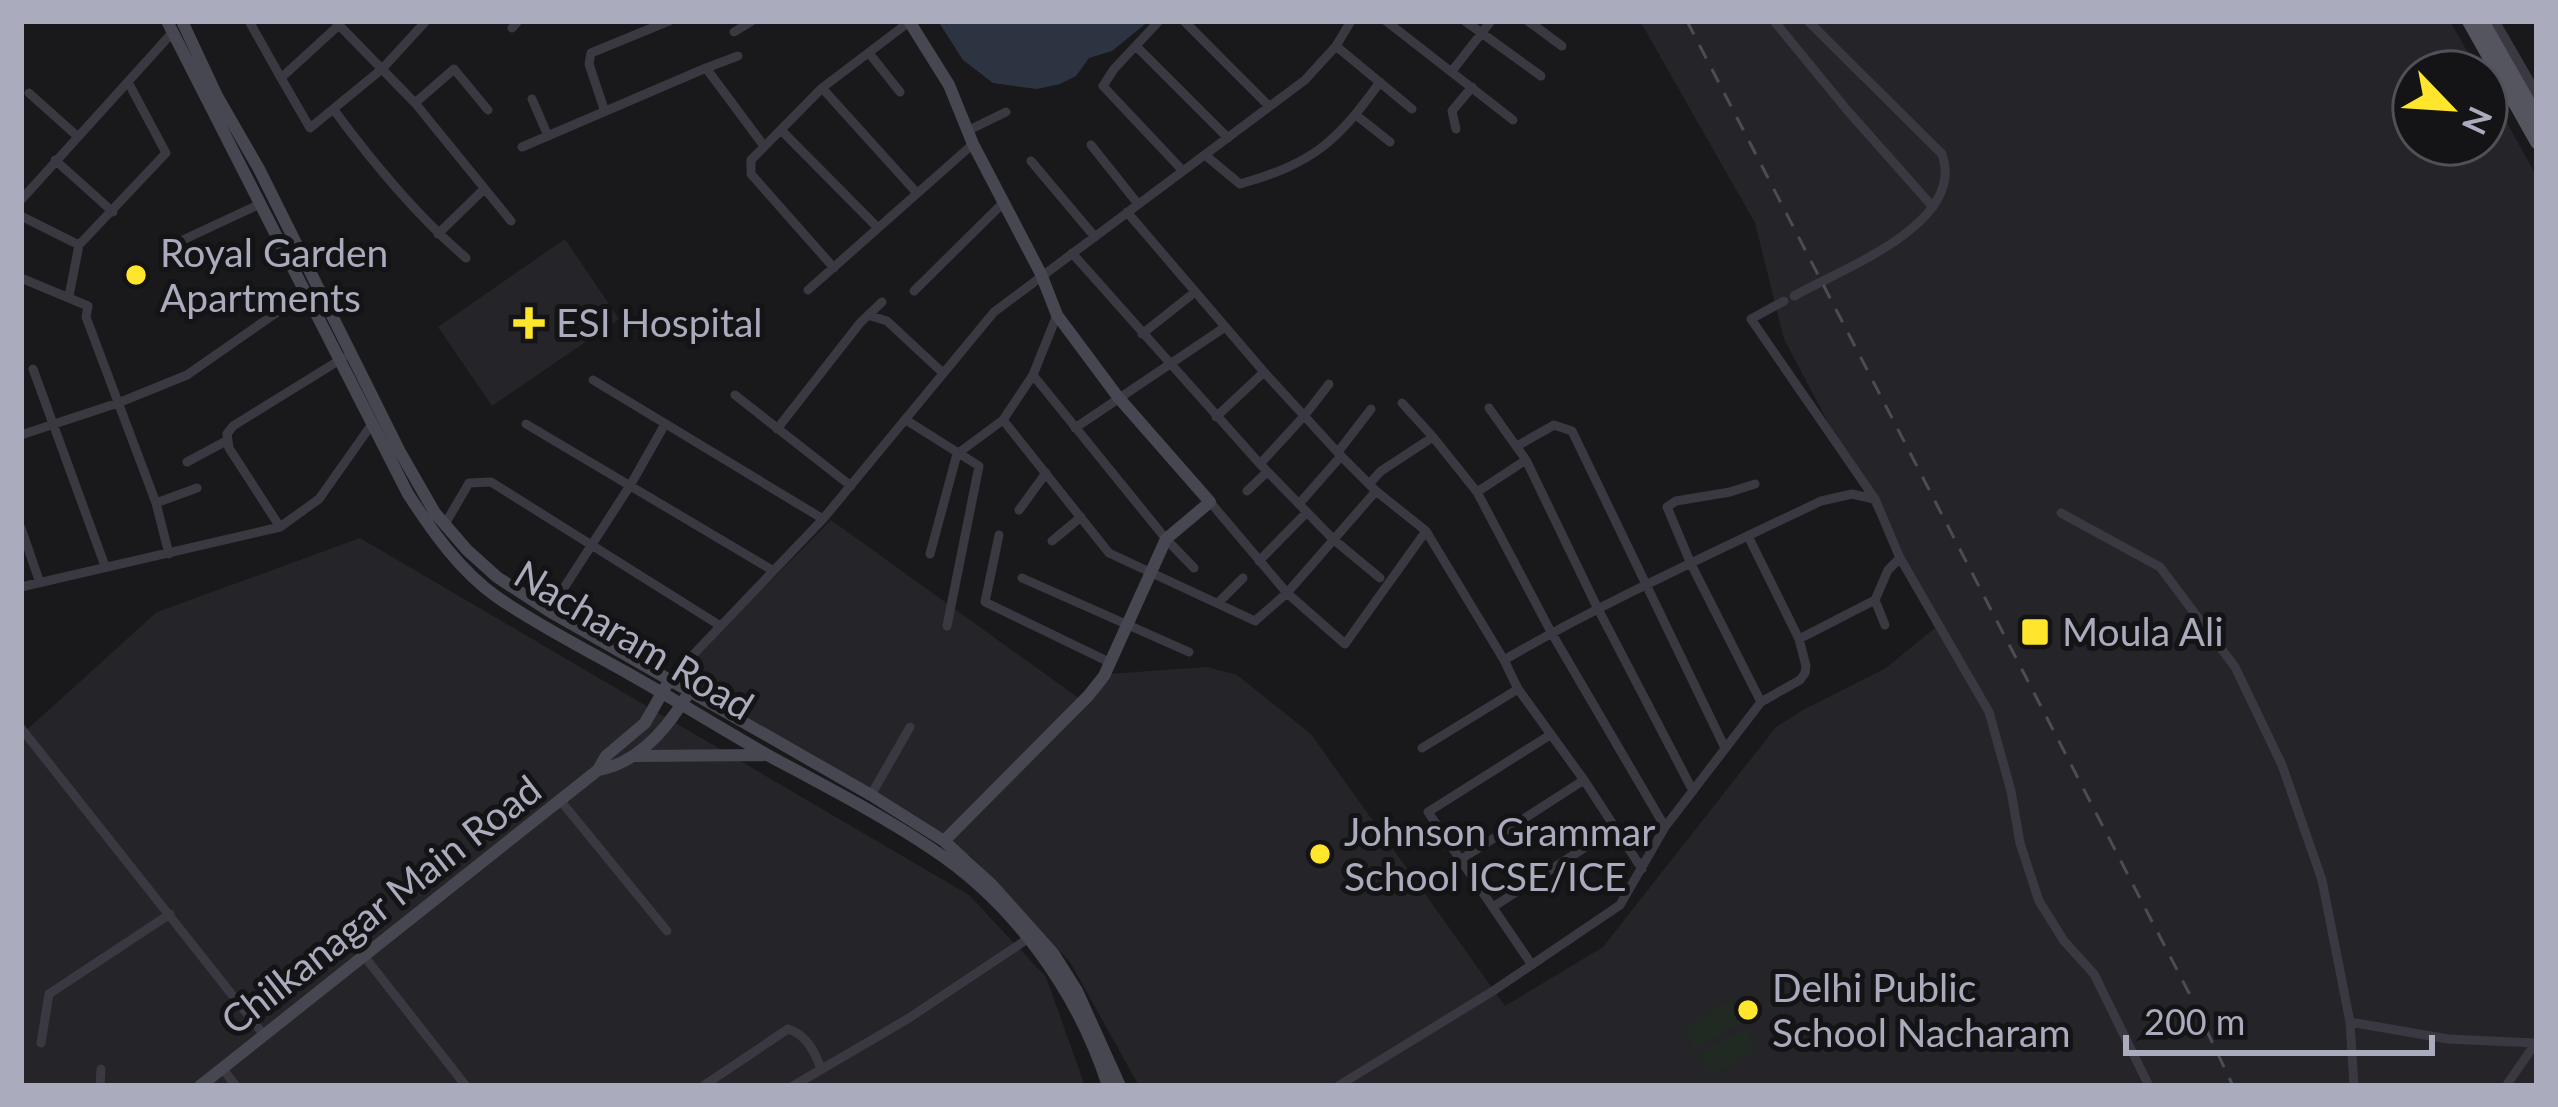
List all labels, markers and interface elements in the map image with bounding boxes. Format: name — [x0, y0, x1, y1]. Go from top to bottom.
north arrow — [2390, 48, 2510, 168]
text: N — [2455, 101, 2502, 141]
place label: Royal Garden Apartments — [160, 229, 388, 320]
marker: Royal Garden Apartments — [123, 262, 149, 288]
place label: ESI Hospital — [556, 299, 763, 345]
marker: ESI Hospital — [513, 307, 545, 339]
street label: Nacharam Road — [507, 550, 762, 728]
place label: Moula Ali — [2062, 608, 2224, 654]
marker: Moula Ali — [2019, 616, 2051, 648]
street label: Chilkanagar Main Road — [212, 765, 549, 1043]
place label: Johnson Grammar School ICSE/ICE — [1344, 808, 1655, 899]
marker: Johnson Grammar School ICSE/ICE — [1307, 841, 1333, 867]
place label: Delhi Public School Nacharam — [1772, 964, 2071, 1055]
scale bar — [2126, 981, 2432, 1055]
marker: Delhi Public School Nacharam — [1735, 997, 1761, 1023]
text: 200 m — [2144, 999, 2245, 1043]

